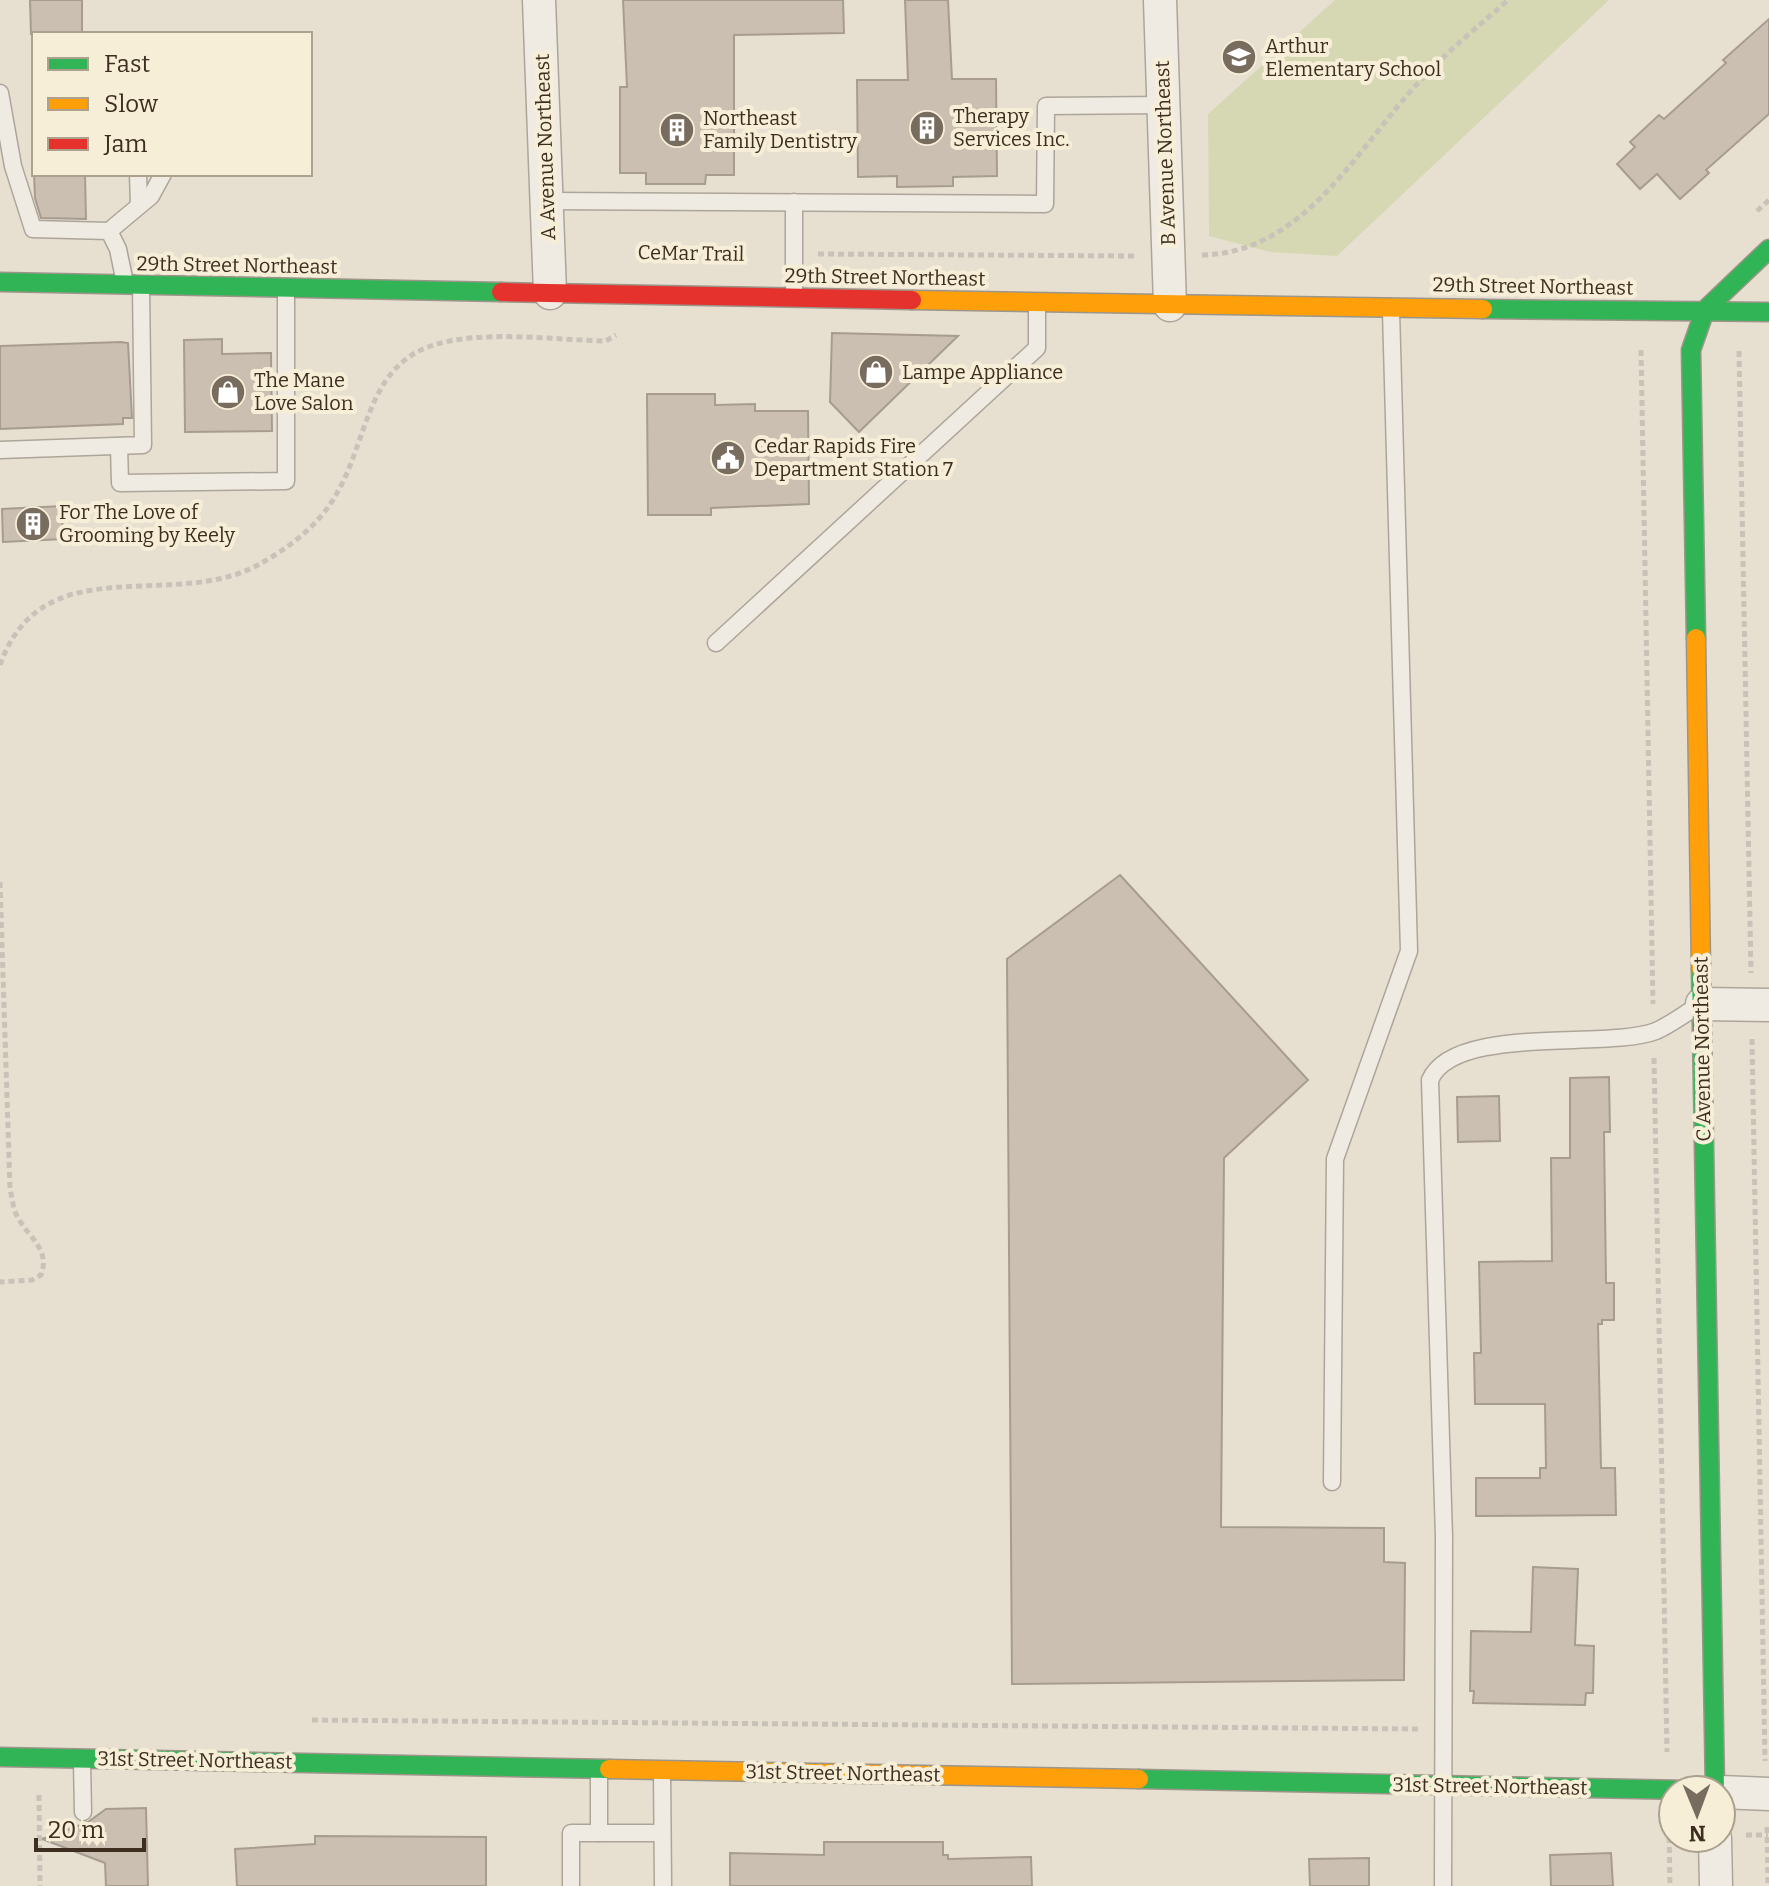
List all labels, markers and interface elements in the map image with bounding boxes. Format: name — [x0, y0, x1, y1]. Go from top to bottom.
legend — [32, 32, 312, 176]
place label: Arthur Elementary School — [1265, 34, 1442, 81]
school or university icon: Arthur Elementary School — [1220, 38, 1258, 76]
text: Fast — [104, 50, 150, 78]
street label: A Avenue Northeast — [530, 53, 560, 241]
street label: B Avenue Northeast — [1150, 60, 1180, 246]
text: Slow — [104, 90, 159, 118]
place label: Therapy Services Inc. — [953, 104, 1070, 151]
place label: Northeast Family Dentistry — [703, 106, 858, 153]
building icon: Therapy Services Inc. — [908, 109, 946, 147]
building icon: Northeast Family Dentistry — [658, 111, 696, 149]
text: Jam — [103, 130, 148, 158]
street label: CeMar Trail — [637, 240, 745, 266]
street label: 29th Street Northeast — [137, 251, 337, 279]
street label: 29th Street Northeast — [785, 263, 985, 291]
street label: 29th Street Northeast — [1433, 272, 1633, 300]
shop icon: Lampe Appliance — [857, 353, 895, 391]
place label: Lampe Appliance — [902, 360, 1063, 384]
place label: The Mane Love Salon — [254, 368, 354, 415]
shop icon: The Mane Love Salon — [209, 373, 247, 411]
place label: Cedar Rapids Fire Department Station 7 — [754, 434, 953, 481]
public building icon: Cedar Rapids Fire Department Station 7 — [709, 439, 747, 477]
place label: For The Love of Grooming by Keely — [59, 500, 235, 547]
building icon: For The Love of Grooming by Keely — [14, 505, 52, 543]
street label: C Avenue Northeast — [1688, 956, 1716, 1142]
street label: 31st Street Northeast — [97, 1746, 293, 1774]
street label: 31st Street Northeast — [745, 1759, 941, 1787]
street label: 31st Street Northeast — [1392, 1772, 1588, 1800]
north arrow — [1657, 1774, 1737, 1854]
scale bar — [36, 1802, 144, 1852]
text: 20 m — [48, 1816, 104, 1844]
text: N — [1689, 1820, 1706, 1847]

